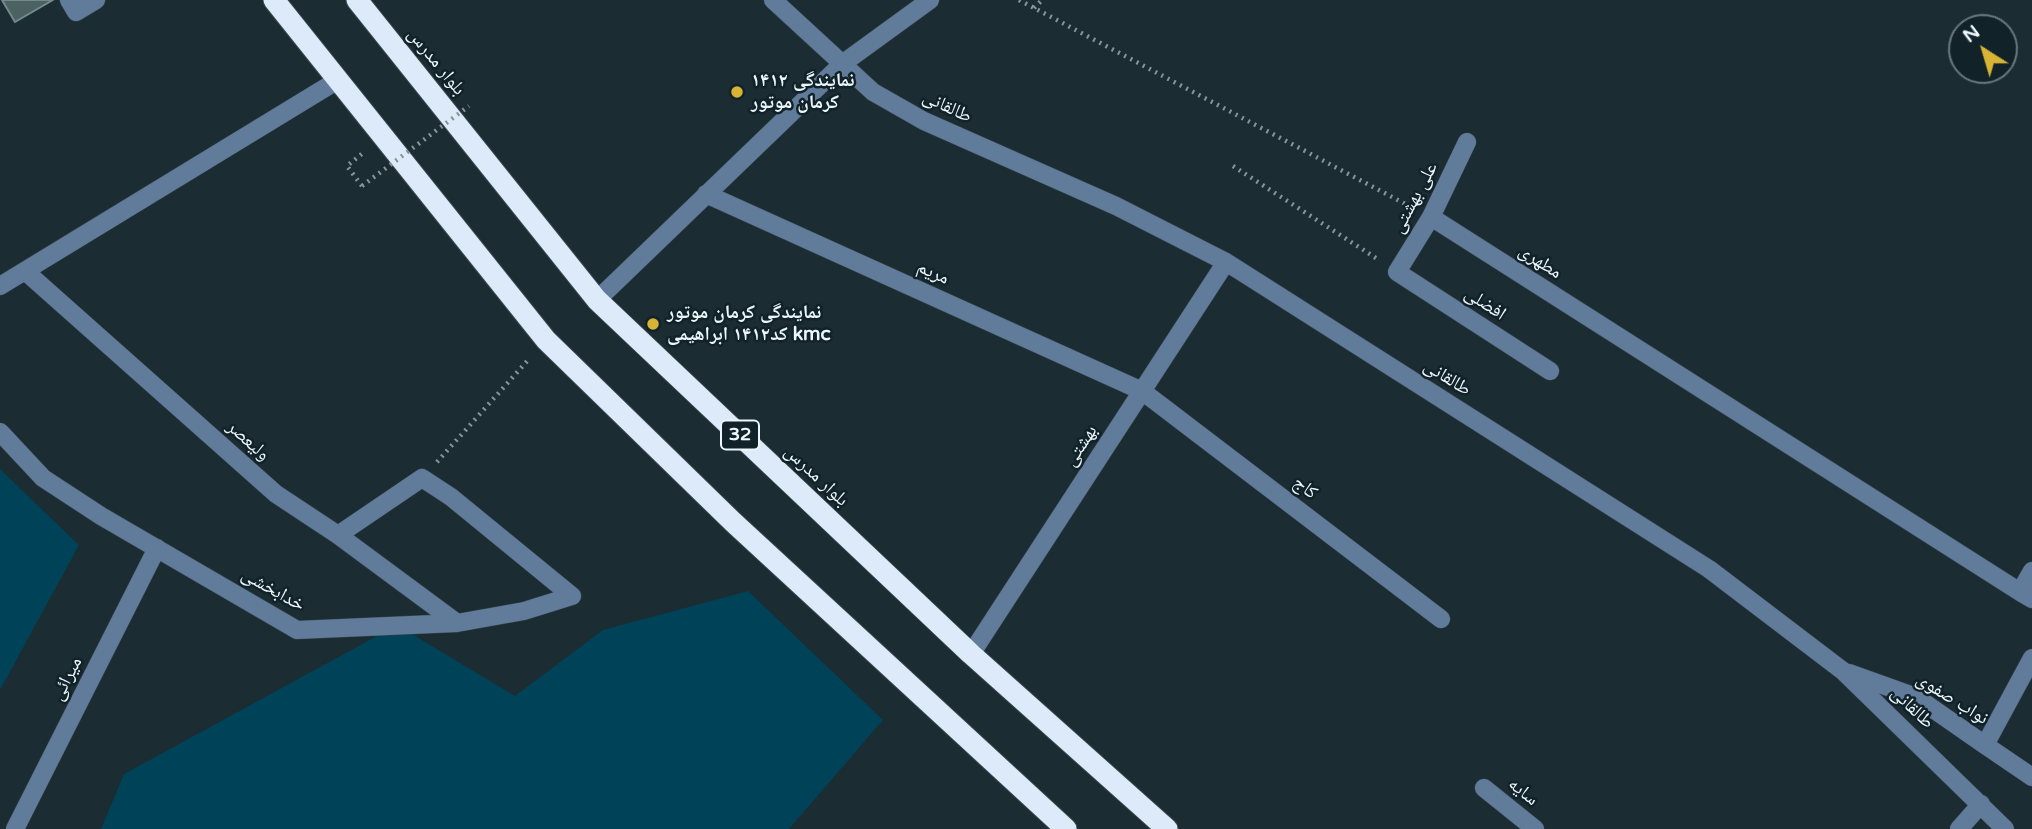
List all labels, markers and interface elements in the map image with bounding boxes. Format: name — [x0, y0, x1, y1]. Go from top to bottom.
north arrow — [1948, 14, 2018, 84]
text: N — [1959, 20, 1984, 47]
street label: بلوار مدرس — [402, 24, 470, 100]
place label: نمایندگی ۱۴۱۲ کرمان موتور — [751, 70, 854, 114]
marker: نمایندگی ۱۴۱۲ کرمان موتور — [729, 84, 745, 100]
street label: طالقانی — [919, 86, 975, 128]
street label: علی بهشتی — [1387, 159, 1443, 237]
street label: مطهری — [1514, 240, 1566, 284]
street label: مریم — [913, 256, 953, 290]
street label: افضلی — [1460, 282, 1510, 326]
place label: نمایندگی کرمان موتور کد۱۴۱۲ ابراهیمی kmc — [667, 302, 831, 346]
marker: نمایندگی کرمان موتور کد۱۴۱۲ ابراهیمی kmc — [645, 316, 661, 332]
street label: طالقانی — [1419, 355, 1475, 401]
street label: ولیعصر — [222, 416, 274, 466]
road number: 32 — [721, 421, 759, 450]
street label: بهشتی — [1059, 421, 1103, 471]
street label: بلوار مدرس — [779, 440, 853, 512]
street label: کاج — [1288, 471, 1322, 505]
street label: خدابخشی — [237, 563, 309, 617]
street label: میرائی — [46, 653, 88, 705]
street label: نواب صفوی — [1912, 668, 1992, 730]
street label: طالقانی — [1885, 682, 1939, 734]
street label: سایه — [1503, 773, 1543, 811]

